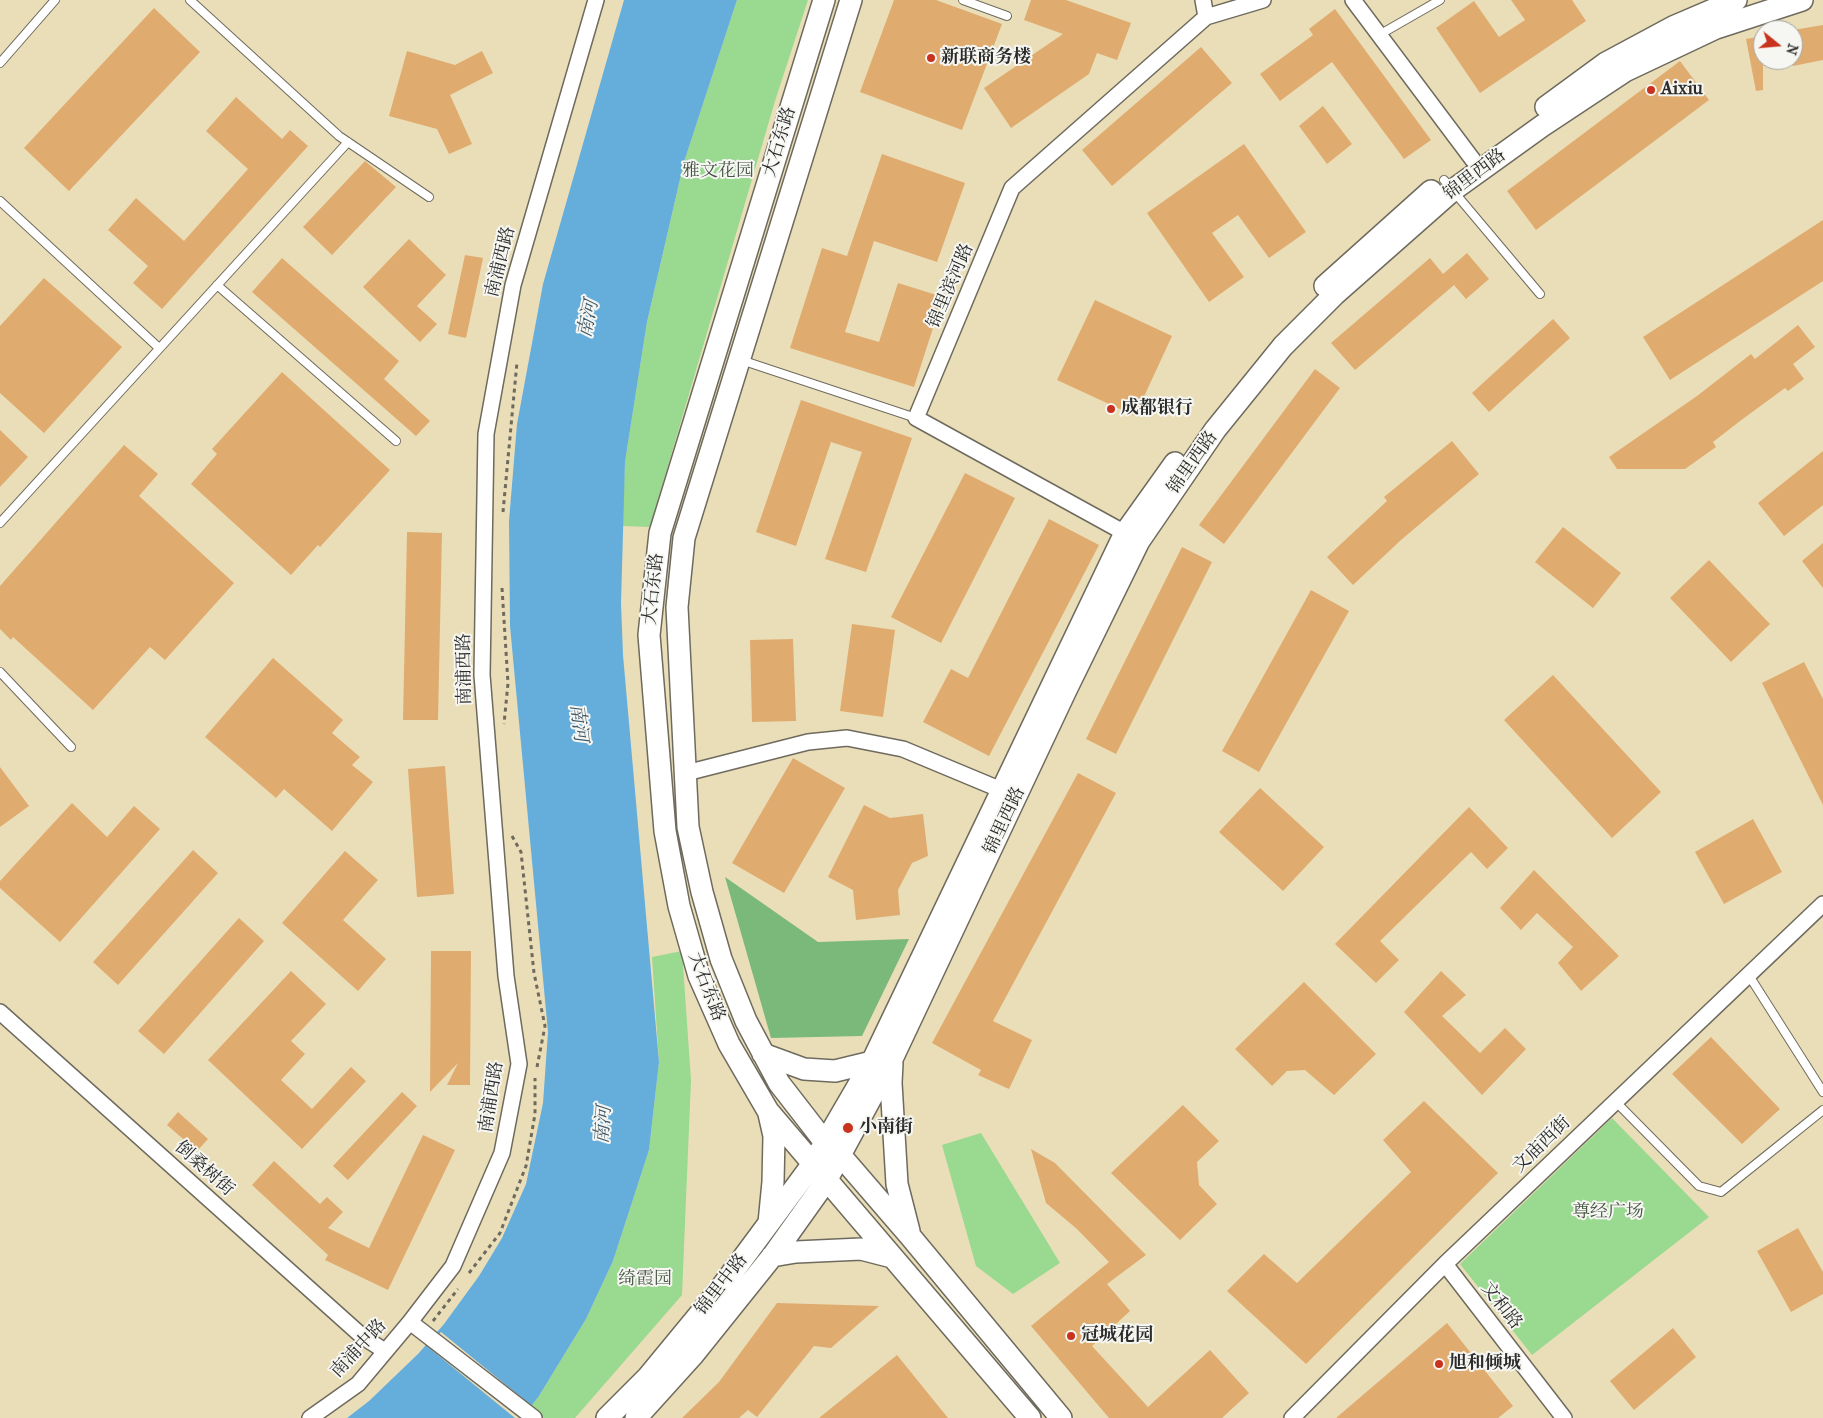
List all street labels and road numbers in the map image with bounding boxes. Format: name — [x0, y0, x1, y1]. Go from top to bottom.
street label: 大石东路 — [759, 104, 801, 180]
street label: 锦里西路 — [1440, 145, 1510, 205]
street label: 南浦西路 — [482, 224, 520, 300]
street label: 锦里滨河路 — [923, 240, 979, 332]
street label: 锦里西路 — [1164, 427, 1222, 499]
street label: 大石东路 — [639, 552, 669, 626]
street label: 南浦西路 — [454, 633, 476, 705]
street label: 锦里西路 — [980, 784, 1030, 858]
street label: 大石东路 — [683, 950, 729, 1024]
street label: 南浦西路 — [476, 1060, 508, 1134]
street label: 文庙西街 — [1509, 1112, 1575, 1178]
street label: 倒桑树街 — [170, 1137, 238, 1201]
street label: 锦里中路 — [691, 1250, 753, 1320]
street label: 文和路 — [1476, 1278, 1526, 1334]
street label: 南浦中路 — [327, 1315, 391, 1383]

